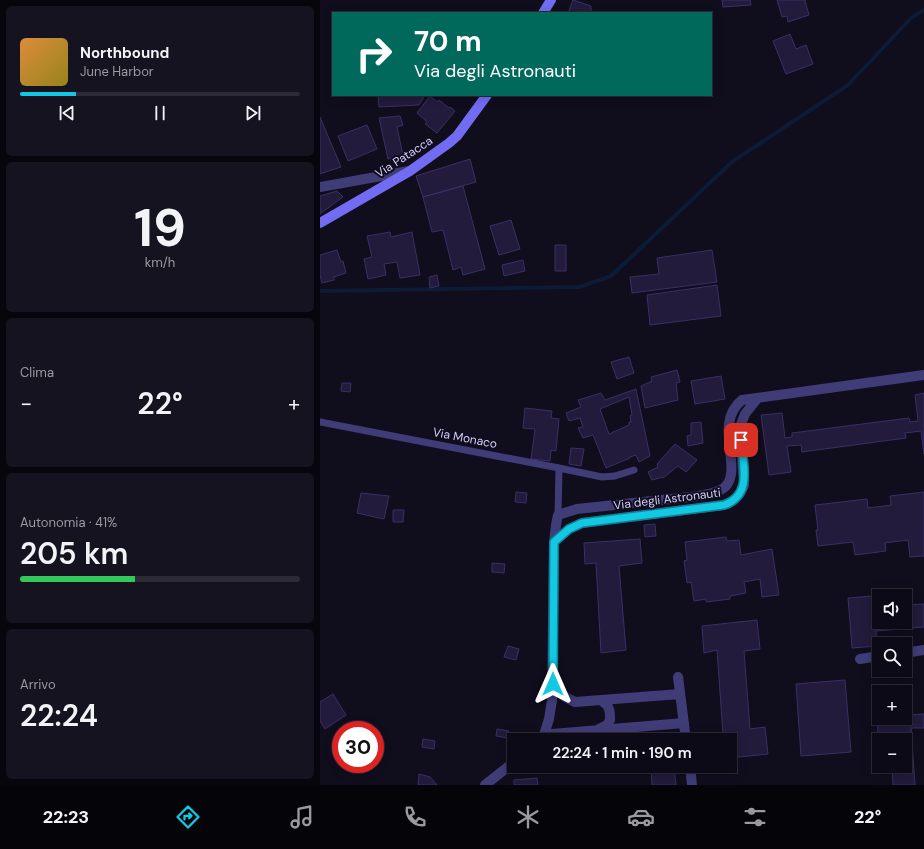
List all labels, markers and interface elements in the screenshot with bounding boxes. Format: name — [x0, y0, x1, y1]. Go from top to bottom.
text: 70 m — [414, 23, 482, 60]
icon: right — [348, 28, 400, 80]
text: Northbound — [80, 43, 169, 63]
text: Via degli Astronauti — [414, 59, 576, 83]
text: June Harbor — [80, 63, 154, 80]
icon: previous — [56, 102, 78, 124]
icon: pause — [149, 102, 171, 124]
icon: next — [242, 102, 264, 124]
street label: Via Patacca — [372, 133, 436, 181]
text: 19 — [134, 194, 186, 262]
text: km/h — [145, 254, 175, 271]
text: Clima — [20, 364, 54, 381]
text: 22° — [137, 384, 183, 423]
text: − — [20, 389, 32, 418]
text: + — [288, 389, 300, 418]
pin — [724, 423, 758, 457]
street label: Via Monaco — [431, 424, 499, 452]
icon: arrive — [730, 429, 752, 451]
street label: Via degli Astronauti — [612, 484, 722, 514]
text: Autonomia · 41% — [20, 514, 117, 531]
text: 205 km — [20, 534, 128, 573]
map controls — [872, 589, 912, 773]
button: sound — [872, 589, 912, 629]
button: search — [872, 637, 912, 677]
position arrow — [532, 663, 574, 705]
text: Arrivo — [20, 676, 56, 693]
button: + — [872, 685, 912, 725]
text: 22:24 — [20, 696, 98, 735]
speed limit sign: 30 — [332, 721, 384, 773]
button: − — [872, 733, 912, 773]
text: 22:24 · 1 min · 190 m — [552, 743, 692, 763]
icon: directions — [174, 803, 202, 831]
icon: music — [288, 803, 316, 831]
icon: phone — [401, 803, 429, 831]
icon: climate — [514, 803, 542, 831]
icon: car — [627, 803, 655, 831]
icon: filters — [741, 803, 769, 831]
text: 22:23 — [43, 805, 89, 829]
text: 22° — [854, 805, 881, 829]

